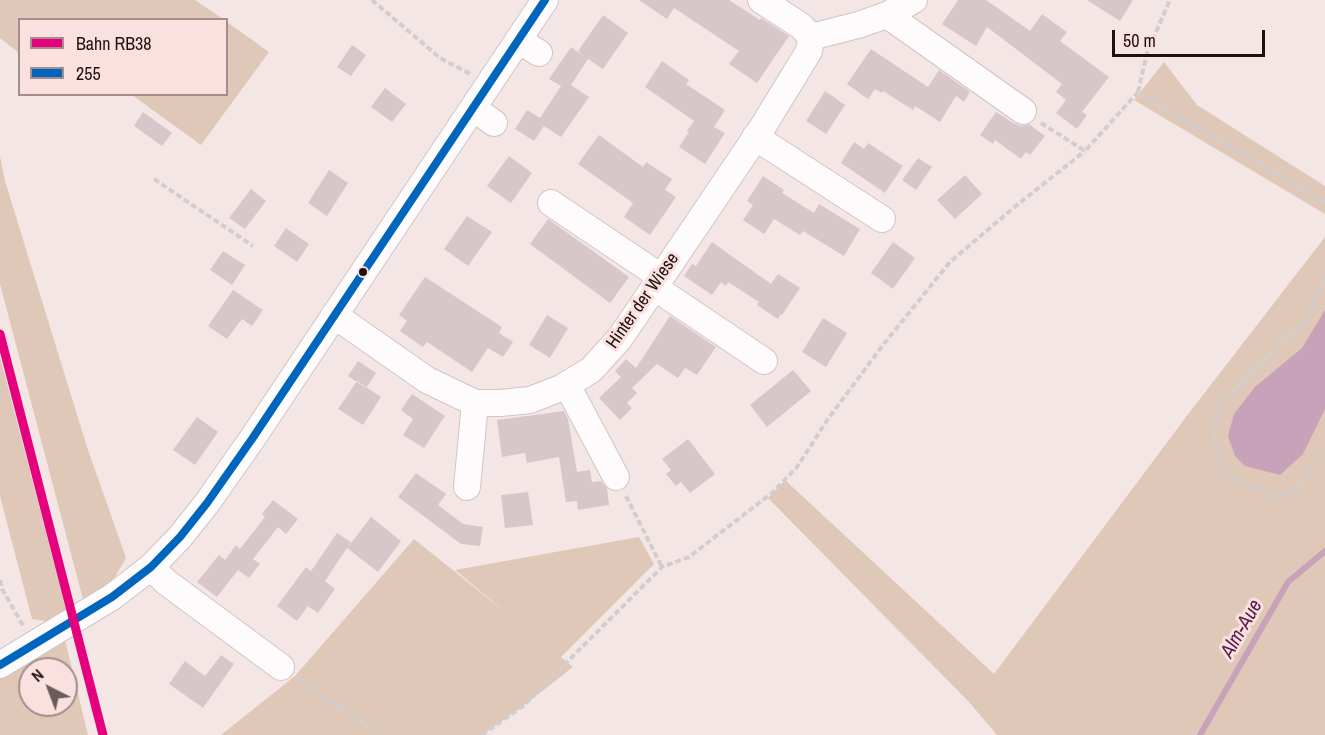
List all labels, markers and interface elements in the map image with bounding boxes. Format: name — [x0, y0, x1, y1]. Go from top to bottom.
legend — [18, 18, 228, 96]
scale bar — [1115, 18, 1268, 56]
text: 50 m — [1123, 28, 1156, 53]
text: Bahn RB38 — [76, 31, 152, 56]
text: 255 — [76, 61, 101, 86]
street label: Hinter der Wiese — [602, 249, 684, 353]
unlabelled marker — [357, 266, 369, 278]
water label: Alm-Aue — [1216, 596, 1268, 662]
north arrow — [18, 657, 78, 717]
text: N — [26, 664, 48, 686]

